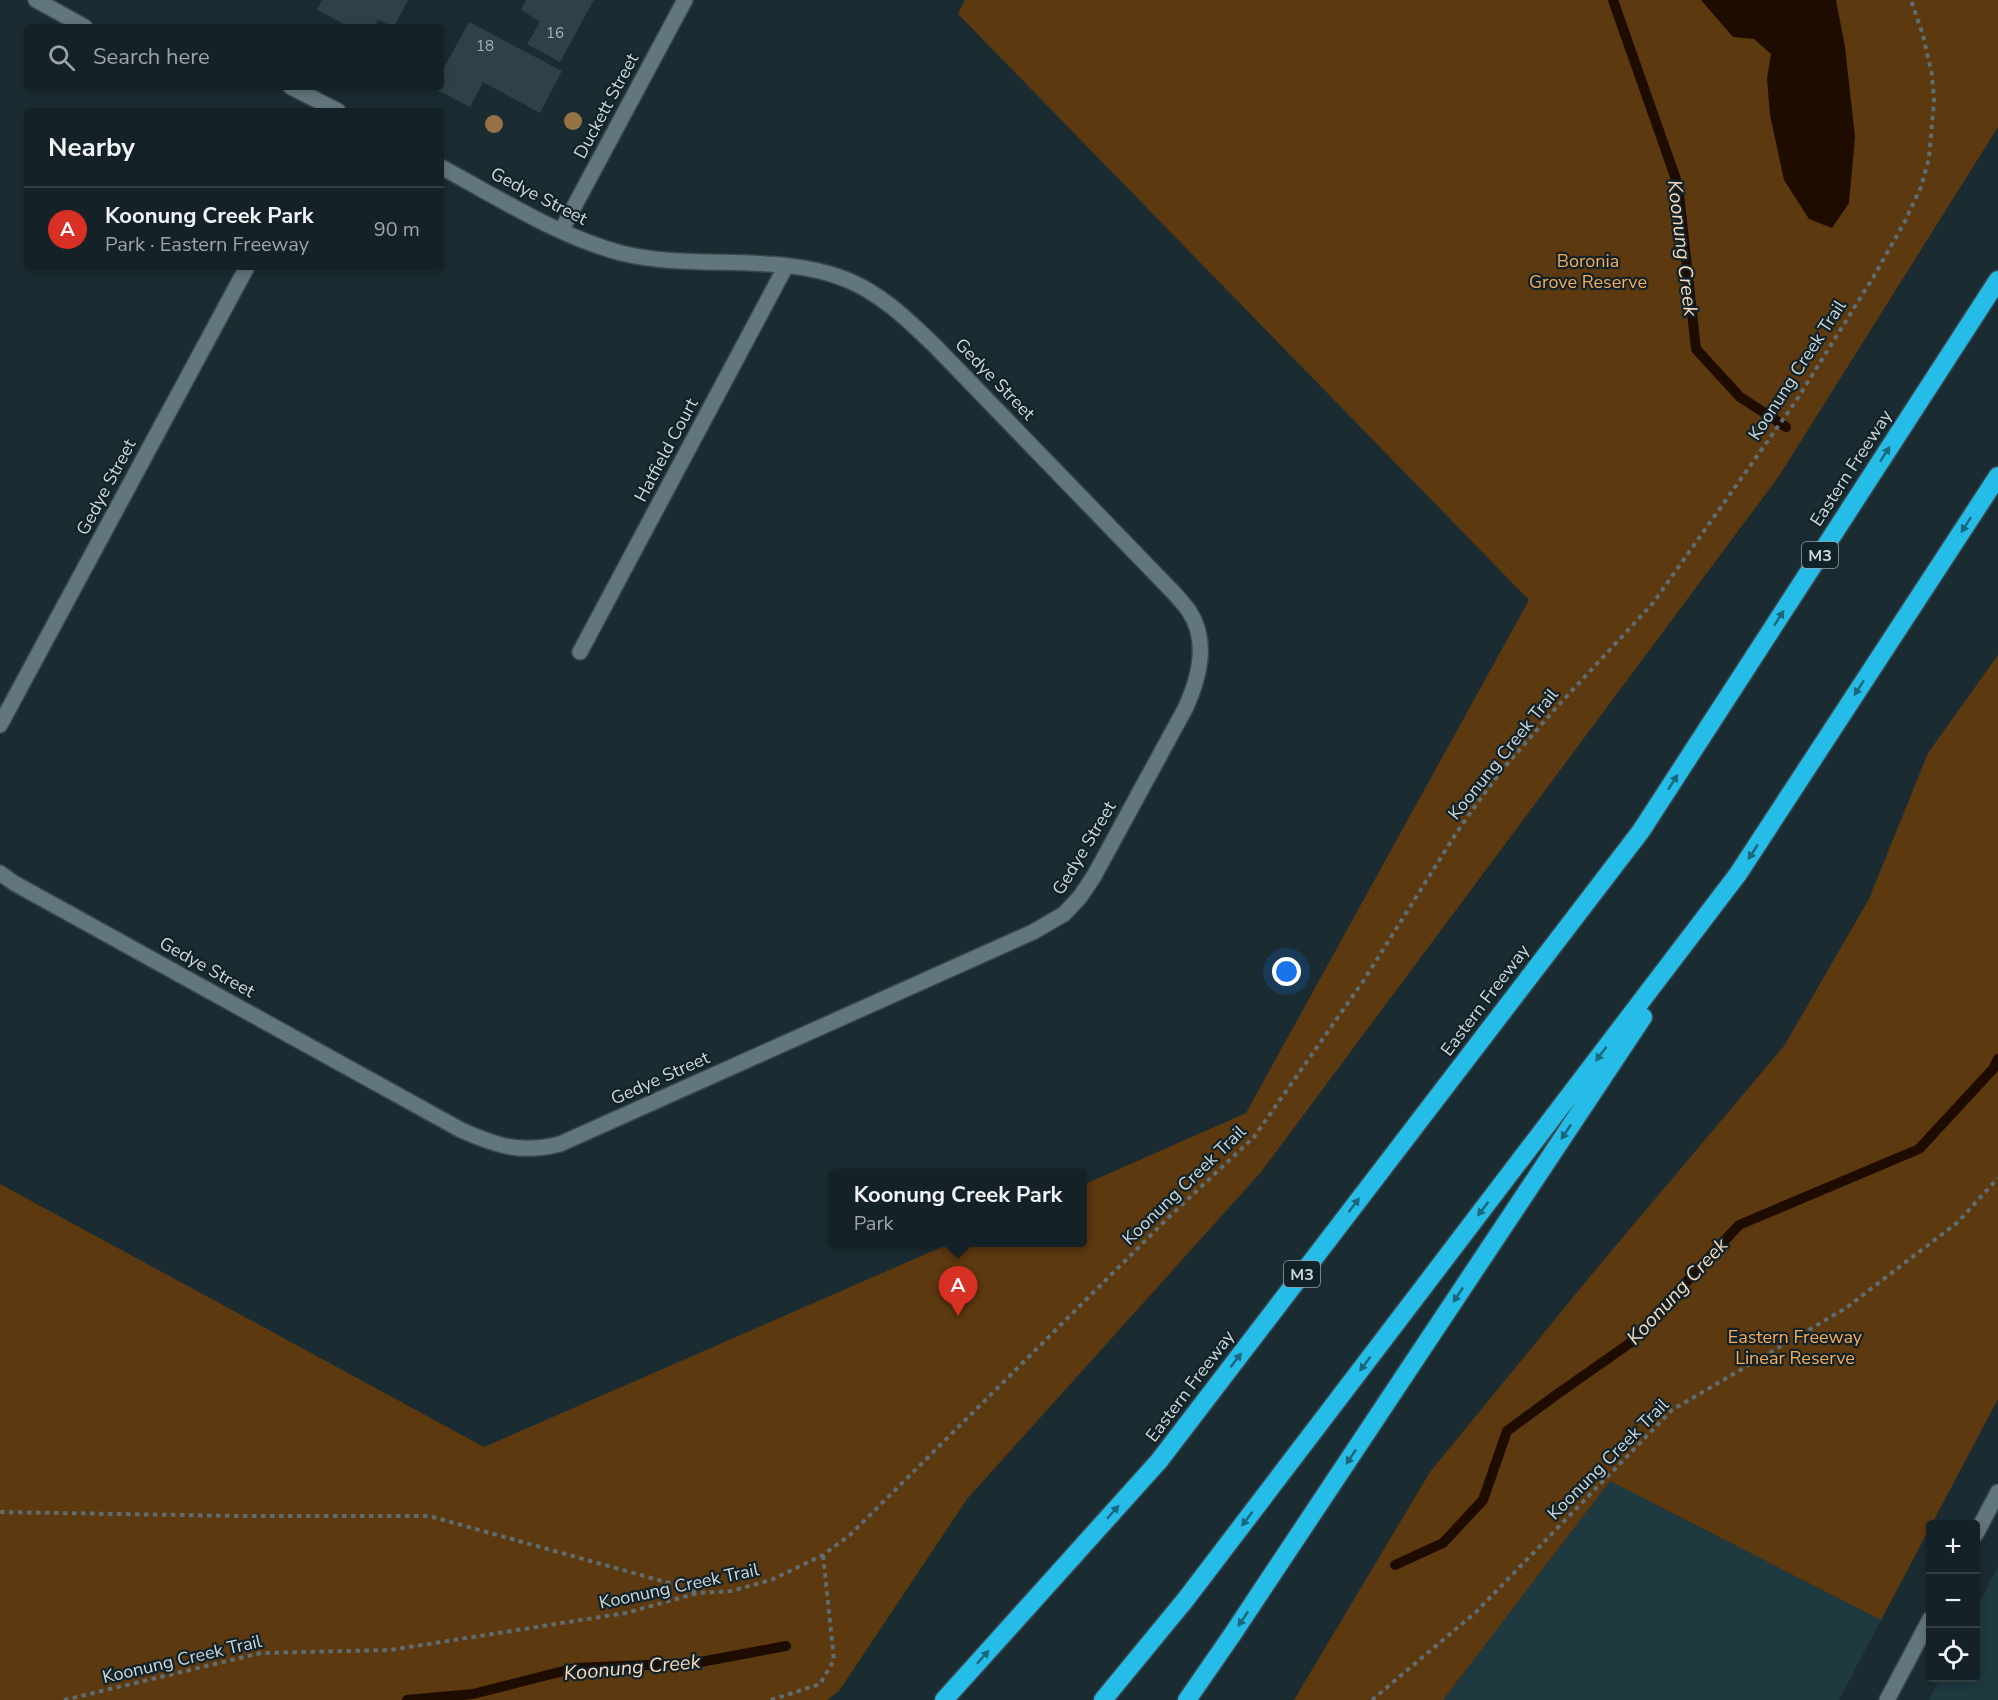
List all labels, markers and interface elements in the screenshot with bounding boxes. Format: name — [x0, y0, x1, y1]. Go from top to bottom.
house number: 16 — [546, 23, 564, 43]
search box — [24, 24, 444, 90]
house number: 18 — [476, 36, 494, 56]
icon: search — [45, 41, 78, 74]
text: Search here — [93, 42, 210, 72]
street label: Duckett Street — [568, 48, 644, 163]
text: Nearby — [48, 130, 135, 165]
street label: Gedye Street — [487, 161, 592, 231]
water label: Koonung Creek — [1661, 178, 1704, 319]
text: Koonung Creek Park — [105, 201, 314, 231]
text: A — [60, 216, 75, 243]
text: 90 m — [374, 216, 420, 243]
text: Park · Eastern Freeway — [105, 231, 309, 258]
park label: Boronia Grove Reserve — [1529, 249, 1647, 294]
street label: Koonung Creek Trail — [1743, 295, 1852, 445]
street label: Gedye Street — [950, 333, 1041, 426]
street label: Hatfield Court — [629, 393, 704, 506]
street label: Eastern Freeway — [1804, 405, 1898, 531]
street label: Gedye Street — [71, 434, 142, 539]
one-way arrow — [1879, 446, 1890, 462]
one-way arrow — [1961, 517, 1972, 533]
road number: M3 — [1802, 542, 1838, 568]
one-way arrow — [1773, 610, 1784, 626]
one-way arrow — [1854, 680, 1865, 697]
street label: Koonung Creek Trail — [1442, 683, 1564, 825]
one-way arrow — [1667, 774, 1679, 790]
street label: Gedye Street — [1047, 796, 1122, 899]
one-way arrow — [1747, 843, 1758, 860]
street label: Gedye Street — [155, 931, 260, 1003]
street label: Eastern Freeway — [1435, 939, 1535, 1061]
your location — [1272, 957, 1301, 986]
street label: Gedye Street — [607, 1045, 714, 1110]
one-way arrow — [1595, 1045, 1607, 1061]
street label: Koonung Creek Trail — [1117, 1119, 1251, 1250]
one-way arrow — [1561, 1124, 1572, 1140]
popup — [829, 1169, 1087, 1247]
text: Koonung Creek Park — [854, 1180, 1062, 1210]
one-way arrow — [1348, 1198, 1360, 1213]
one-way arrow — [1476, 1201, 1489, 1217]
text: Park — [854, 1210, 894, 1237]
water label: Koonung Creek — [1621, 1231, 1735, 1351]
road number: M3 — [1284, 1261, 1320, 1287]
pin: A — [938, 1266, 978, 1316]
one-way arrow — [1453, 1286, 1464, 1303]
street label: Eastern Freeway — [1140, 1325, 1240, 1447]
park label: Eastern Freeway Linear Reserve — [1728, 1325, 1863, 1370]
one-way arrow — [1230, 1353, 1242, 1369]
one-way arrow — [1358, 1356, 1371, 1372]
street label: Koonung Creek Trail — [1542, 1392, 1675, 1525]
one-way arrow — [1345, 1449, 1356, 1465]
one-way arrow — [1106, 1504, 1120, 1519]
one-way arrow — [1241, 1512, 1253, 1527]
map controls — [1926, 1520, 1980, 1682]
button: + — [1926, 1520, 1980, 1574]
street label: Koonung Creek Trail — [597, 1557, 762, 1615]
button: − — [1926, 1574, 1980, 1628]
one-way arrow — [1237, 1611, 1248, 1628]
button: locate — [1926, 1628, 1980, 1682]
street label: Koonung Creek Trail — [100, 1629, 265, 1689]
water label: Koonung Creek — [563, 1648, 702, 1687]
one-way arrow — [976, 1649, 990, 1664]

